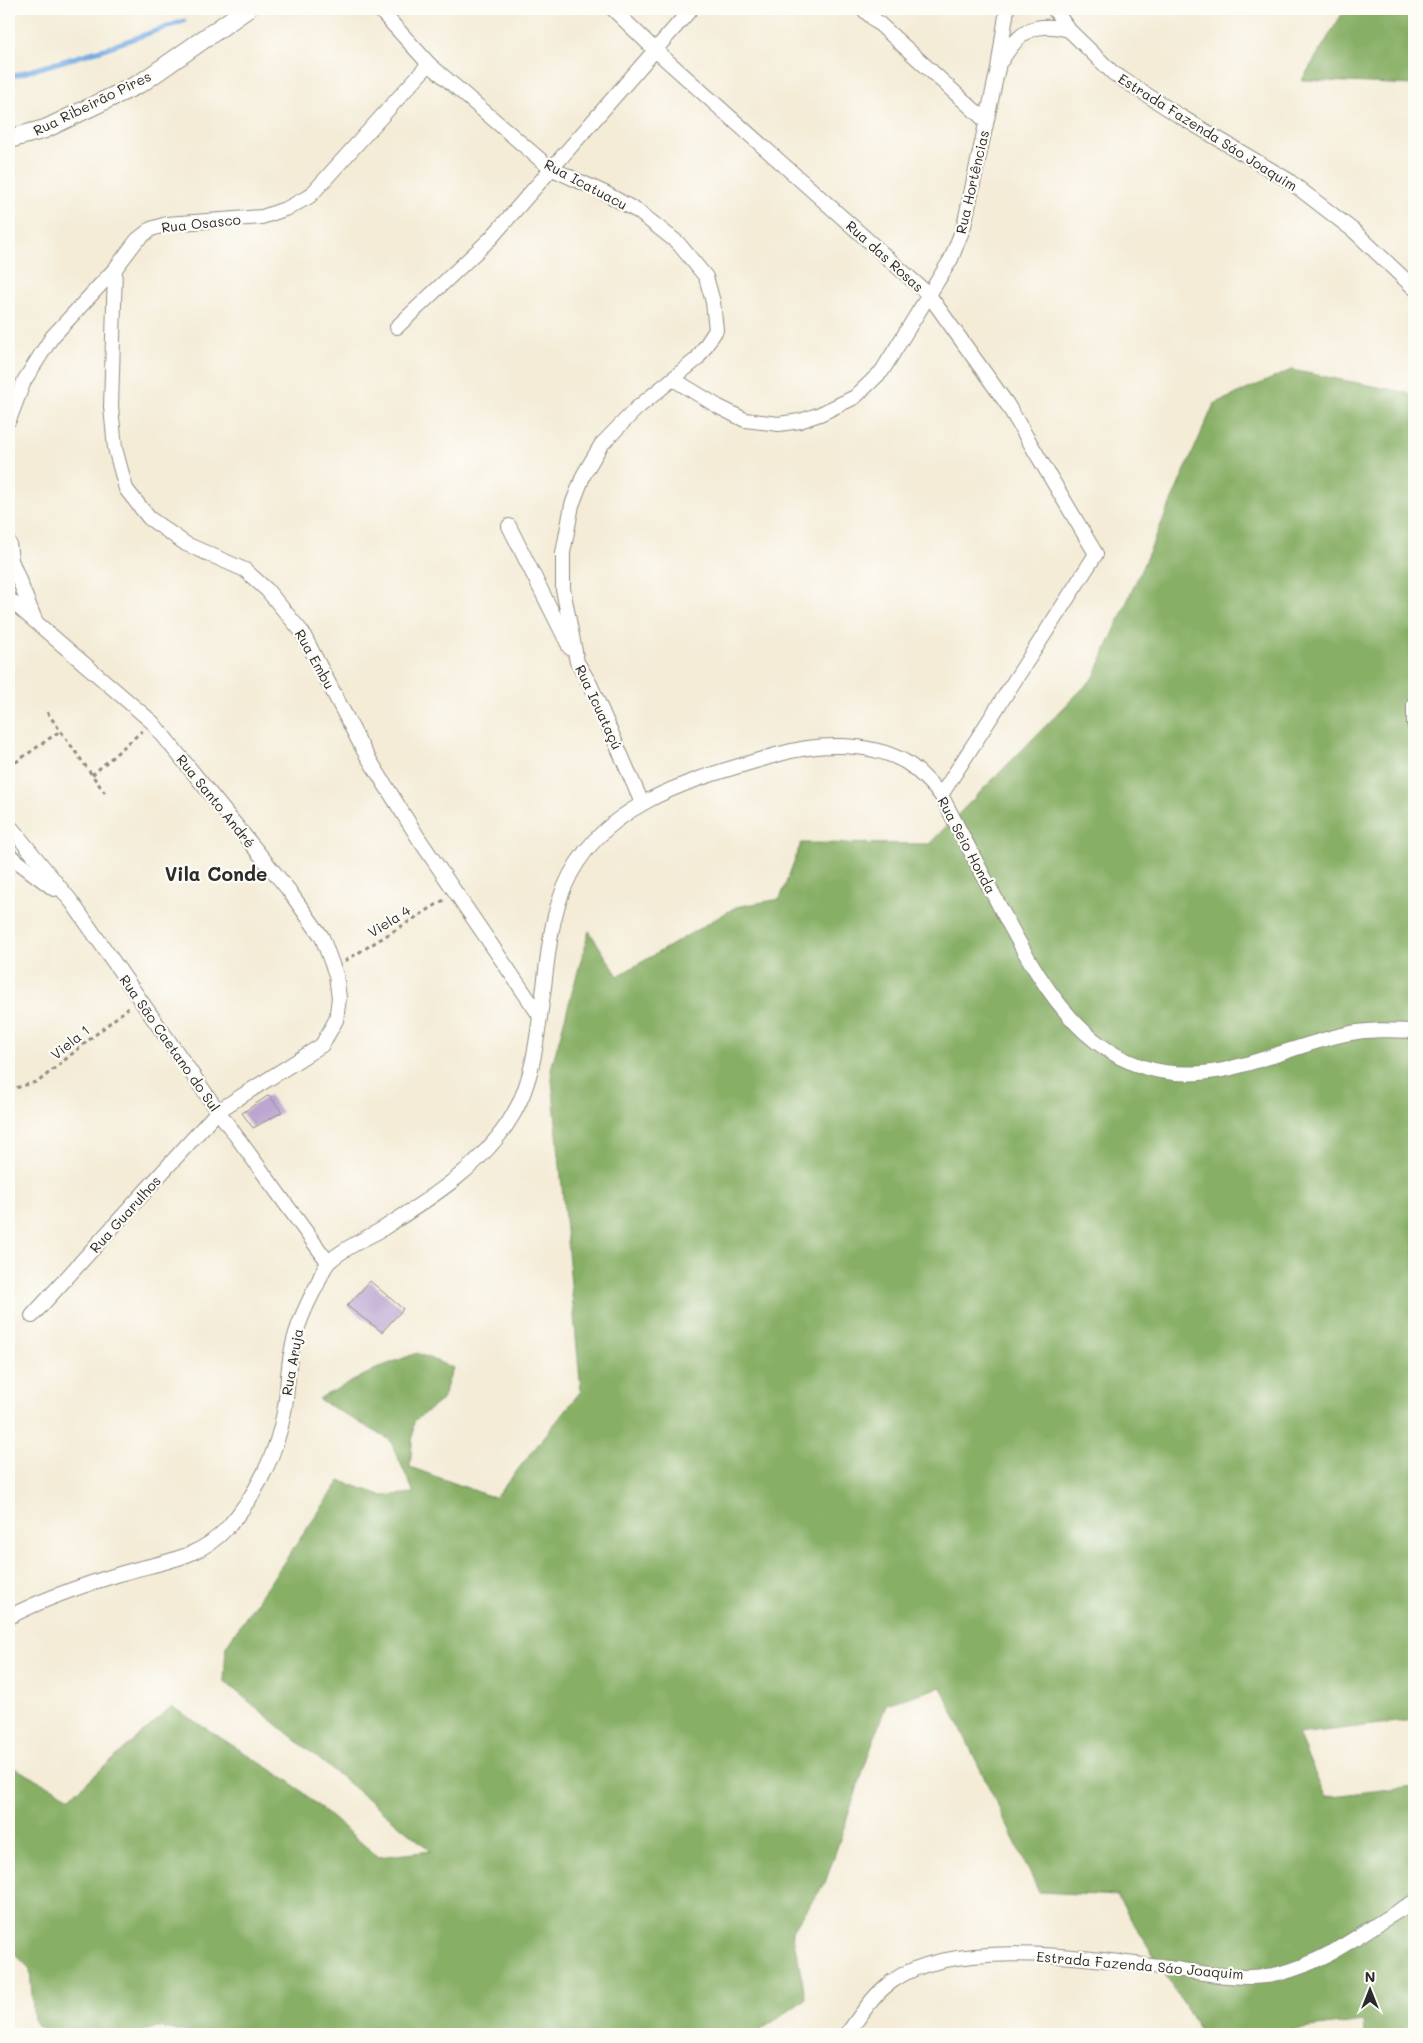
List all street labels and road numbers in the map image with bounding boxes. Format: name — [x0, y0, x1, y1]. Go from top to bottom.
street label: Rua Ribeirão Pires — [30, 66, 154, 140]
street label: Estrada Fazenda Sáo Joaquim — [1115, 69, 1301, 195]
street label: Rua Hortências — [951, 128, 993, 236]
street label: Rua Icatuacu — [541, 154, 631, 214]
street label: Rua Osasco — [160, 209, 242, 237]
street label: Rua das Rosas — [842, 216, 928, 296]
street label: Rua Embu — [291, 626, 339, 692]
street label: Rua Icuataçú — [571, 662, 627, 752]
street label: Rua Santo André — [172, 750, 260, 852]
street label: Rua Seio Honda — [933, 793, 1001, 897]
street label: Viela 4 — [364, 900, 415, 941]
street label: Rua São Caetano do Sul — [116, 971, 224, 1115]
street label: Viela 1 — [47, 1020, 93, 1064]
street label: Rua Guarulhos — [85, 1171, 165, 1257]
street label: Rua Aruja — [277, 1327, 307, 1397]
street label: Estrada Fazenda Sáo Joaquim — [1036, 1946, 1244, 1984]

